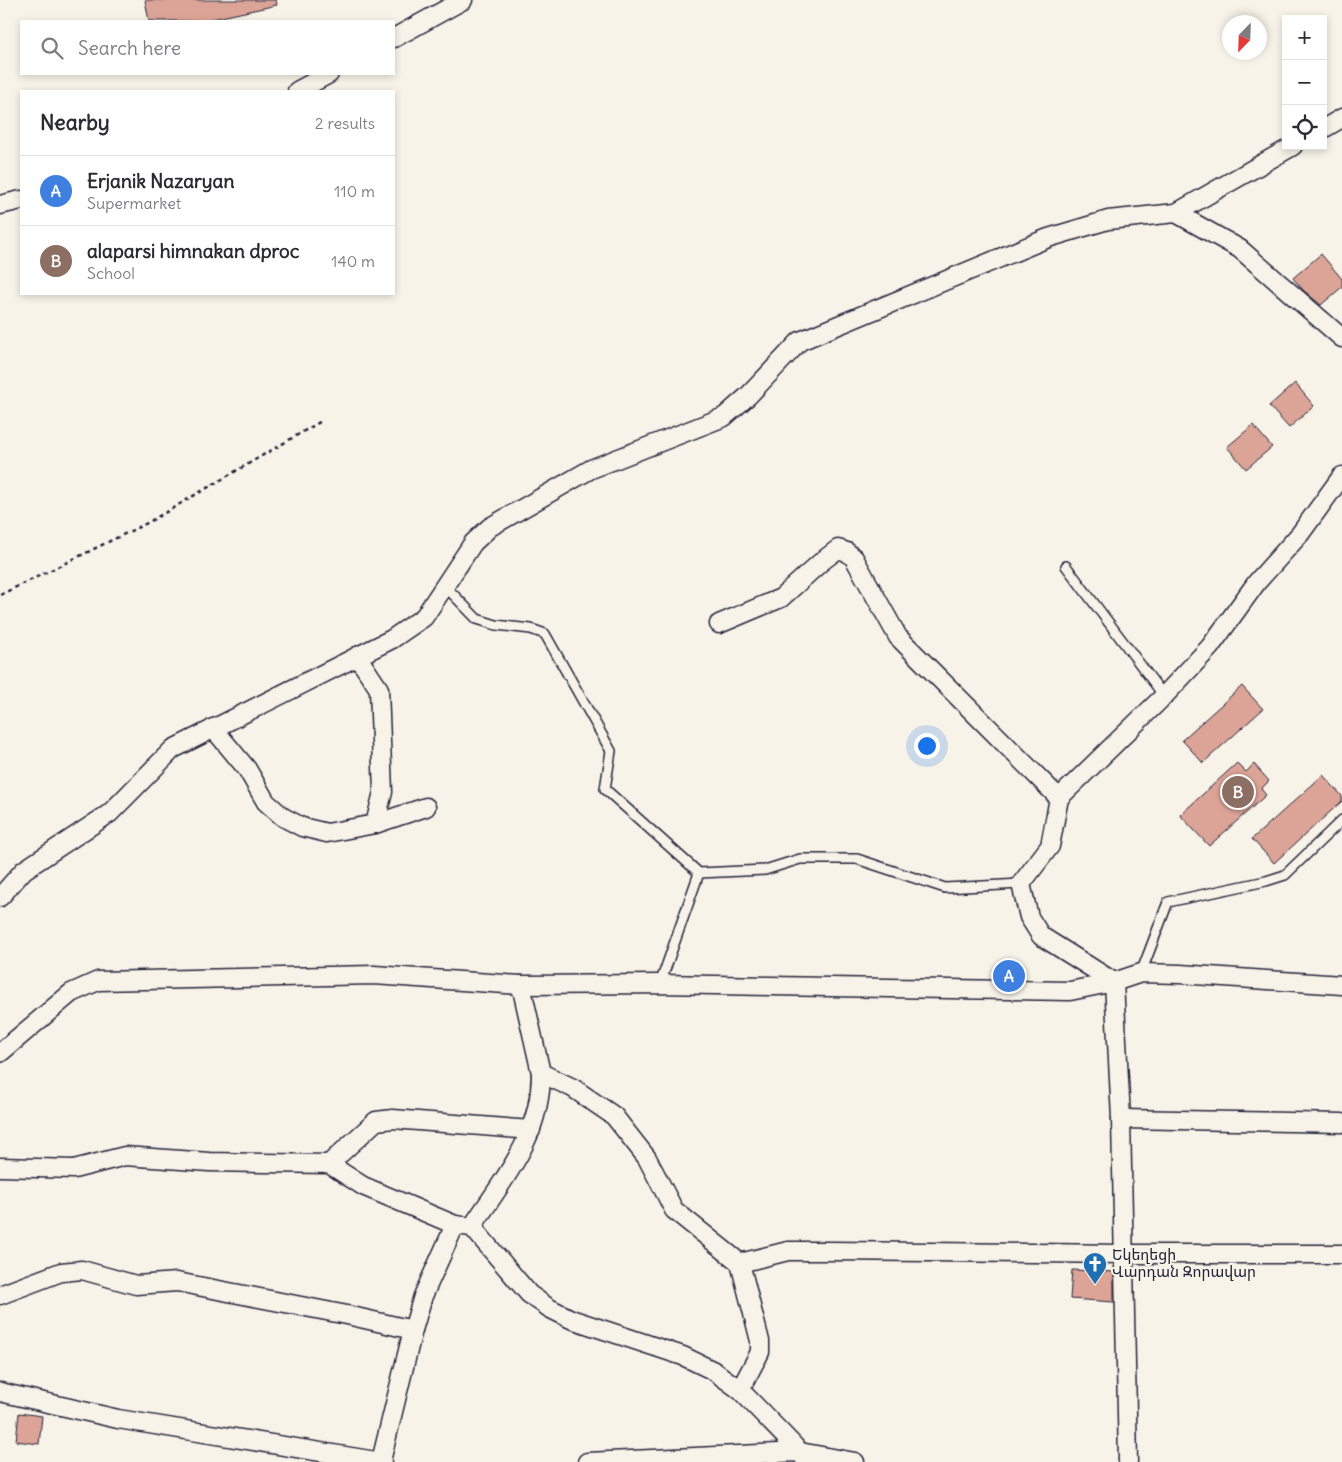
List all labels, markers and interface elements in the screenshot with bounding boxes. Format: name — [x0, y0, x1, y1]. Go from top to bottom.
north arrow — [1222, 15, 1267, 60]
map controls — [1282, 15, 1327, 150]
button: + — [1282, 15, 1327, 60]
search box — [20, 20, 395, 75]
icon: search — [38, 34, 66, 62]
text: Search here — [78, 36, 181, 60]
button: − — [1282, 60, 1327, 105]
button: locate — [1282, 105, 1327, 150]
text: Nearby — [40, 109, 110, 136]
text: 2 results — [315, 113, 375, 133]
text: Erjanik Nazaryan — [87, 169, 234, 193]
text: A — [51, 181, 61, 201]
text: 110 m — [334, 181, 375, 201]
text: Supermarket — [87, 193, 181, 213]
text: alaparsi himnakan dproc — [87, 239, 299, 263]
text: B — [51, 251, 61, 271]
text: 140 m — [331, 251, 375, 271]
text: School — [87, 263, 135, 283]
your location — [914, 733, 940, 759]
pin: B — [1222, 773, 1254, 811]
pin: A — [993, 957, 1025, 995]
place label: Եկեղեցի Վարդան Զորավար — [1112, 1245, 1256, 1281]
church icon: Եկեղեցի Վարդան Զորավար — [1082, 1251, 1108, 1285]

